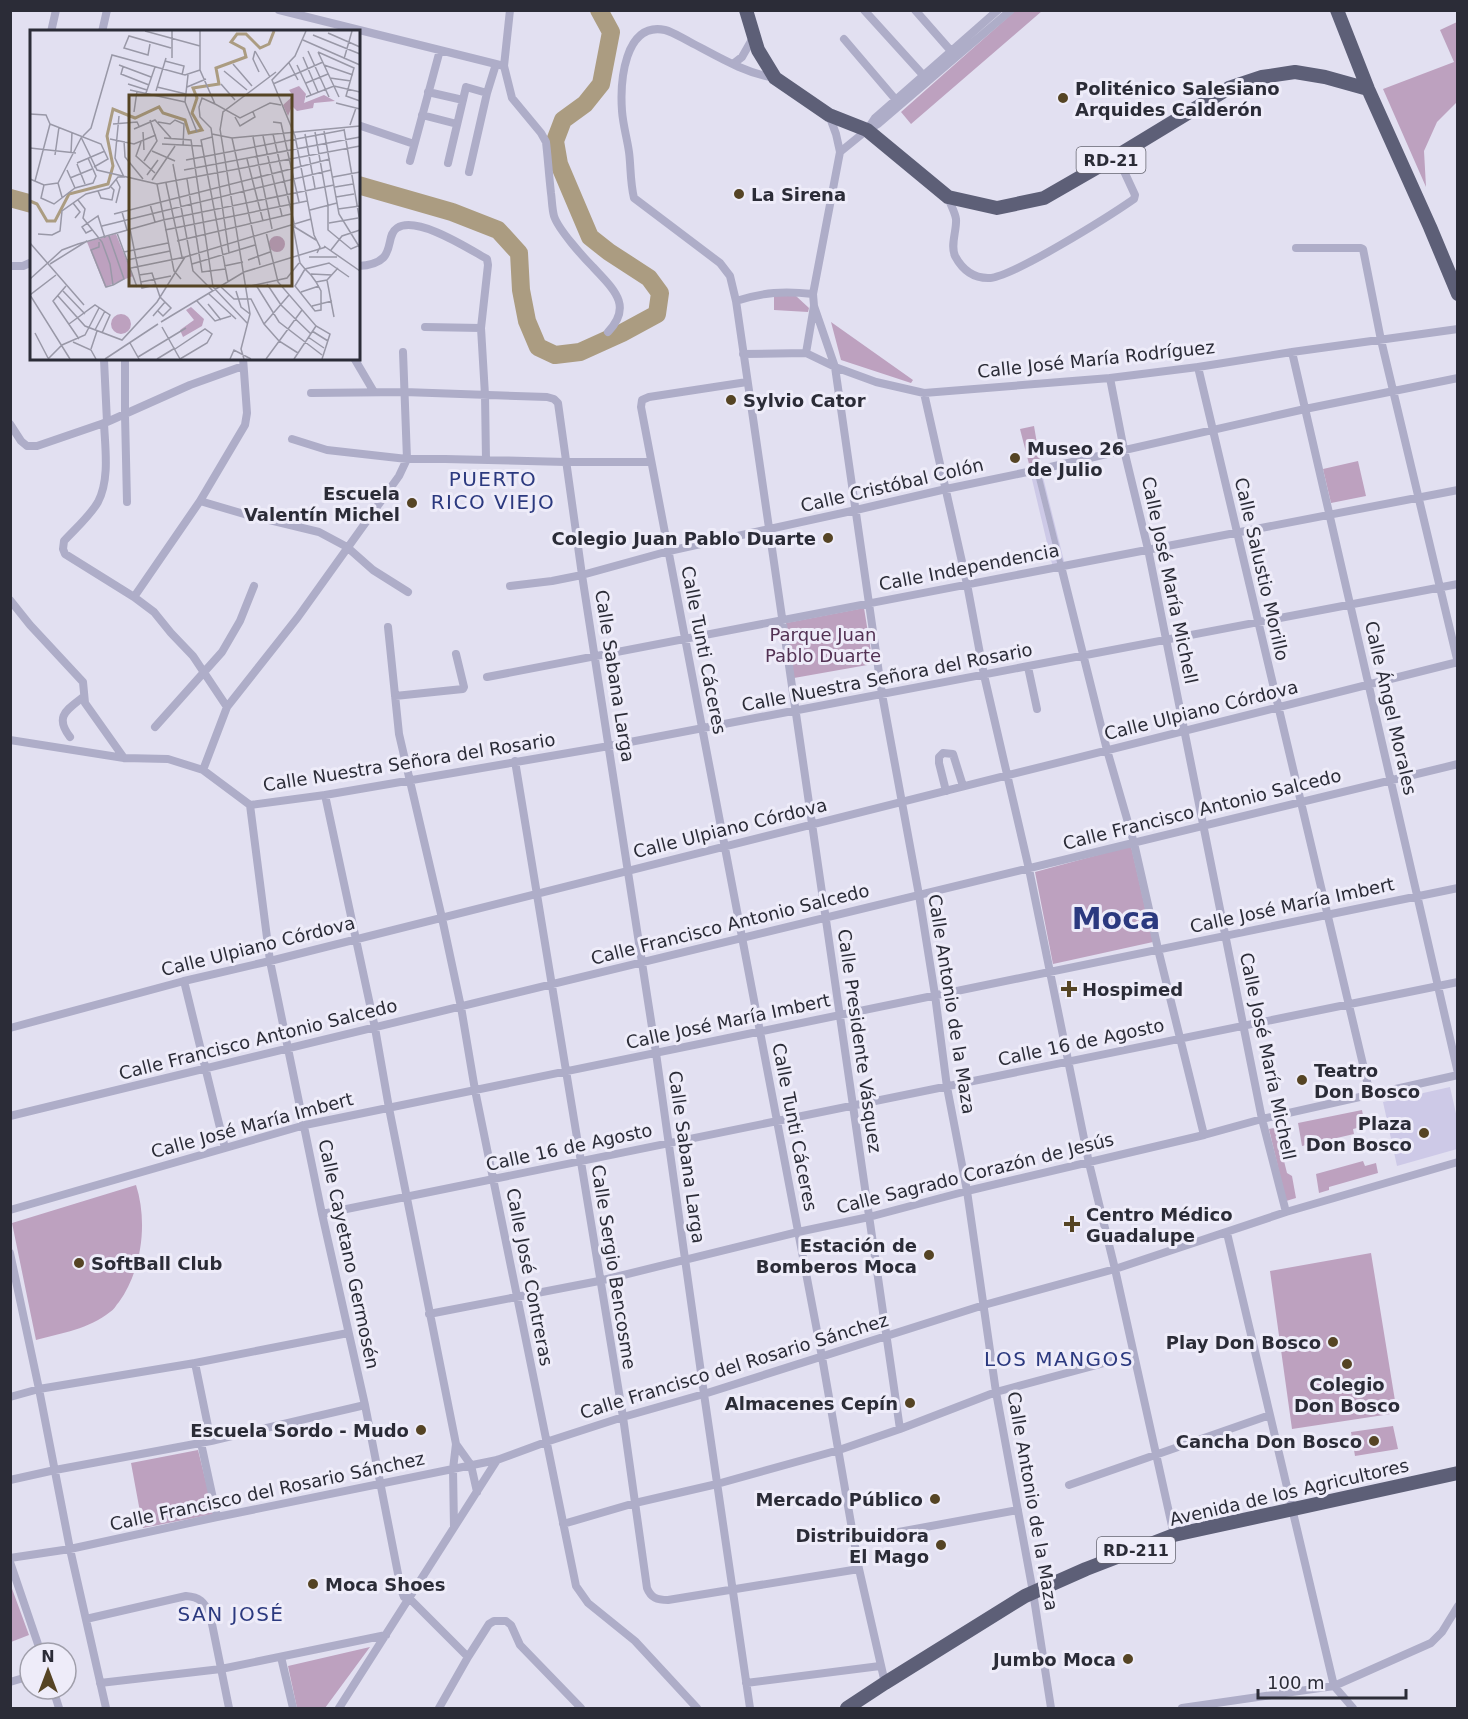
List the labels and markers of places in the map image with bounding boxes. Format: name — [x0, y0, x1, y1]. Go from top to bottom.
place label: Politénico Salesiano Arquides Calderón — [1075, 78, 1280, 120]
marker: Politénico Salesiano Arquides Calderón — [1056, 91, 1070, 105]
place label: La Sirena — [751, 184, 846, 205]
marker: La Sirena — [732, 187, 746, 201]
place label: Sylvio Cator — [743, 390, 866, 411]
marker: Sylvio Cator — [724, 393, 738, 407]
place label: Museo 26 de Julio — [1027, 438, 1124, 480]
marker: Museo 26 de Julio — [1008, 451, 1022, 465]
place label: Escuela Valentín Michel — [244, 483, 400, 525]
marker: Escuela Valentín Michel — [405, 496, 419, 510]
place label: Colegio Juan Pablo Duarte — [551, 528, 816, 549]
marker: Colegio Juan Pablo Duarte — [821, 531, 835, 545]
place label: Hospimed — [1082, 979, 1183, 1000]
marker: Hospimed — [1060, 980, 1078, 998]
place label: Teatro Don Bosco — [1314, 1060, 1420, 1102]
marker: Teatro Don Bosco — [1295, 1073, 1309, 1087]
place label: Plaza Don Bosco — [1306, 1113, 1412, 1155]
marker: Plaza Don Bosco — [1417, 1126, 1431, 1140]
place label: Centro Médico Guadalupe — [1086, 1204, 1233, 1246]
marker: Centro Médico Guadalupe — [1063, 1215, 1081, 1233]
place label: Estación de Bomberos Moca — [756, 1235, 917, 1277]
marker: Estación de Bomberos Moca — [922, 1248, 936, 1262]
place label: SoftBall Club — [91, 1253, 222, 1274]
marker: SoftBall Club — [72, 1256, 86, 1270]
place label: Play Don Bosco — [1166, 1332, 1321, 1353]
marker: Play Don Bosco — [1326, 1335, 1340, 1349]
marker: Colegio Don Bosco — [1340, 1357, 1354, 1371]
place label: Colegio Don Bosco — [1294, 1374, 1400, 1416]
place label: Almacenes Cepín — [725, 1393, 898, 1414]
marker: Almacenes Cepín — [903, 1396, 917, 1410]
place label: Escuela Sordo - Mudo — [190, 1420, 409, 1441]
marker: Escuela Sordo - Mudo — [414, 1423, 428, 1437]
place label: Cancha Don Bosco — [1176, 1431, 1362, 1452]
marker: Cancha Don Bosco — [1367, 1434, 1381, 1448]
place label: Mercado Público — [755, 1489, 923, 1510]
marker: Mercado Público — [928, 1492, 942, 1506]
place label: Distribuidora El Mago — [795, 1525, 929, 1567]
marker: Distribuidora El Mago — [934, 1538, 948, 1552]
place label: Moca Shoes — [325, 1574, 445, 1595]
marker: Moca Shoes — [306, 1577, 320, 1591]
place label: Jumbo Moca — [991, 1649, 1116, 1670]
marker: Jumbo Moca — [1121, 1652, 1135, 1666]

